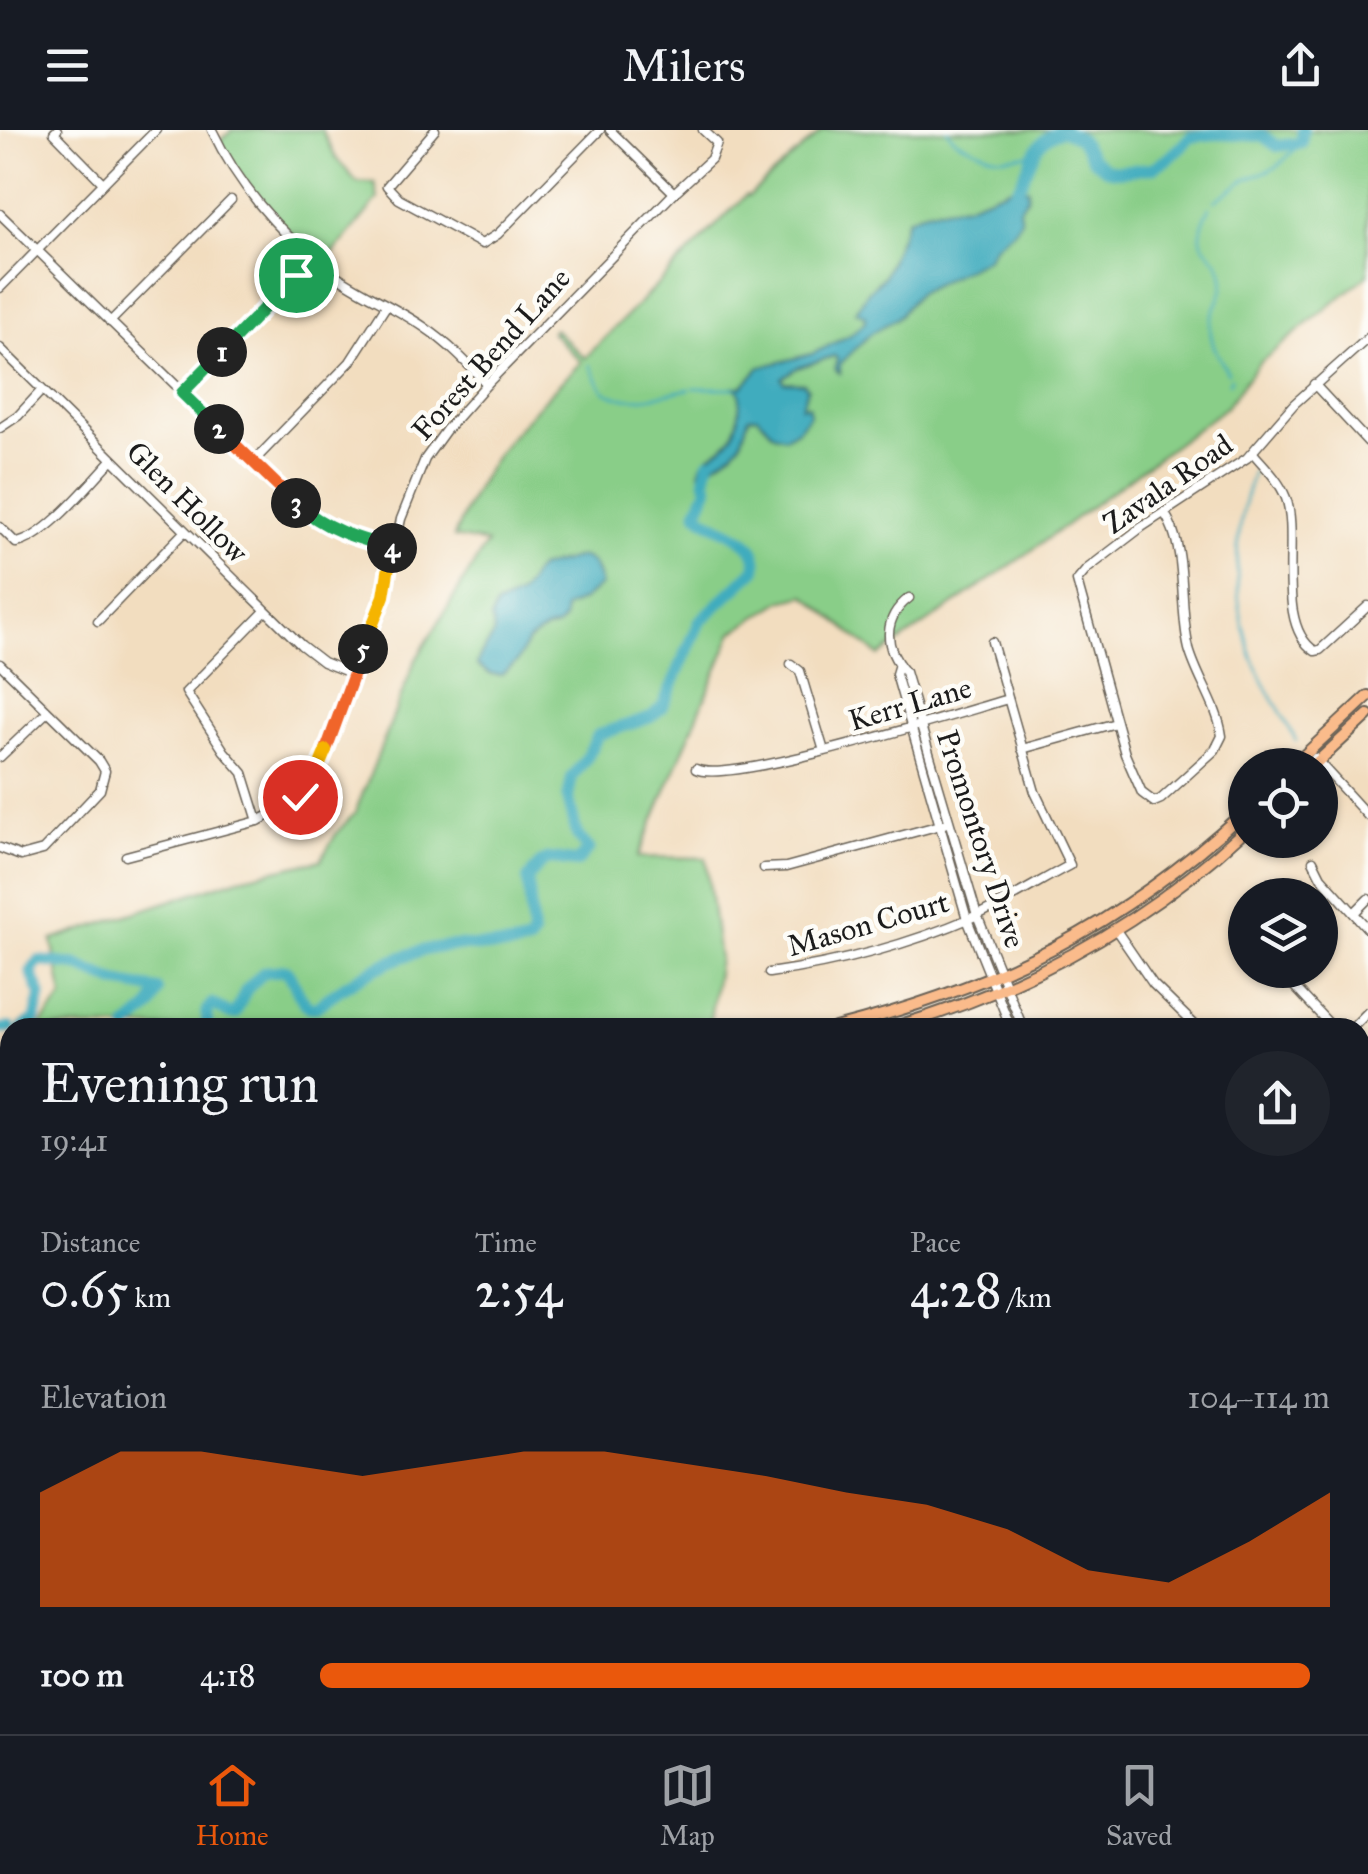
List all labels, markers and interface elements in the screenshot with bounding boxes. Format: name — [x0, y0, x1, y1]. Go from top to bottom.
icon: menu — [40, 38, 95, 93]
text: Milers — [623, 38, 745, 93]
icon: share — [1273, 38, 1328, 93]
pin — [254, 233, 339, 318]
icon: arrive — [269, 248, 324, 303]
street label: Forest Bend Lane — [404, 260, 578, 448]
pin: 1 — [197, 327, 247, 377]
text: 1 — [216, 334, 228, 369]
pin: 2 — [194, 404, 244, 454]
text: 2 — [212, 411, 226, 446]
street label: Zavala Road — [1097, 426, 1239, 542]
street label: Glen Hollow — [119, 434, 256, 571]
pin: 3 — [271, 478, 321, 528]
text: 3 — [290, 485, 302, 520]
pin: 4 — [367, 523, 417, 573]
text: 4 — [384, 530, 400, 565]
pin: 5 — [338, 624, 388, 674]
text: 5 — [356, 631, 370, 666]
street label: Kerr Lane — [844, 669, 976, 739]
street label: Promontory Drive — [929, 726, 1033, 952]
map controls — [1228, 748, 1338, 988]
button: locate — [1228, 748, 1338, 858]
pin — [258, 755, 343, 840]
icon: check — [273, 770, 328, 825]
button: layers — [1228, 878, 1338, 988]
street label: Mason Court — [783, 884, 953, 964]
text: Evening run — [40, 1050, 319, 1117]
button: share — [1225, 1051, 1330, 1156]
text: 19:41 — [40, 1121, 108, 1160]
text: Distance — [40, 1225, 140, 1260]
text: Time — [475, 1225, 537, 1260]
text: Pace — [910, 1225, 961, 1260]
text: 0.65 — [40, 1260, 128, 1321]
text: 2:54 — [475, 1260, 562, 1321]
text: 4:28 — [910, 1260, 1002, 1321]
text: km — [128, 1280, 171, 1315]
text: /km — [1002, 1280, 1052, 1315]
text: Elevation — [40, 1378, 167, 1417]
text: 104–114 m — [1187, 1378, 1330, 1417]
text: 100 m — [40, 1656, 124, 1695]
text: 4:18 — [200, 1656, 256, 1695]
tab: Home — [196, 1758, 269, 1853]
tab: Map — [660, 1758, 715, 1853]
tab: Saved — [1106, 1758, 1172, 1853]

